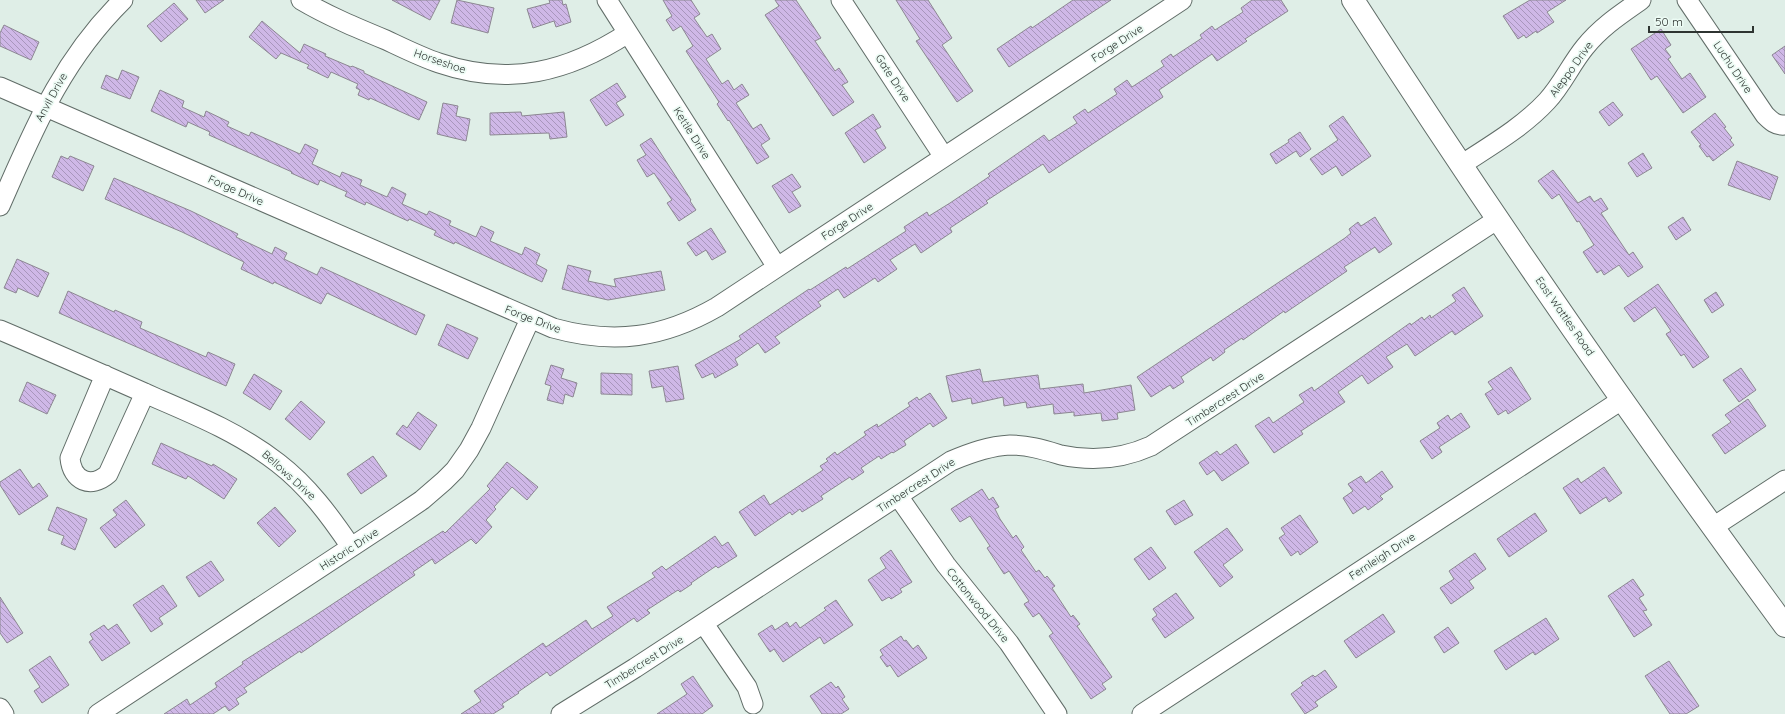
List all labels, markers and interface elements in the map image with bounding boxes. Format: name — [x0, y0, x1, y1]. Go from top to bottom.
scale bar — [1649, 8, 1753, 34]
text: 50 m — [1655, 14, 1683, 29]
street label: Forge Drive — [1088, 21, 1146, 65]
street label: Luchu Drive — [1710, 38, 1756, 96]
street label: Aleppo Drive — [1546, 39, 1596, 99]
street label: Horseshoe — [412, 46, 468, 76]
street label: Gate Drive — [872, 52, 914, 104]
street label: Anvil Drive — [32, 70, 70, 124]
street label: Kettle Drive — [670, 104, 714, 162]
street label: Forge Drive — [206, 172, 266, 208]
street label: Forge Drive — [818, 199, 876, 243]
street label: East Wattles Road — [1532, 274, 1598, 358]
street label: Forge Drive — [503, 302, 563, 336]
street label: Timbercrest Drive — [1183, 369, 1267, 429]
street label: Bellows Drive — [259, 447, 319, 503]
street label: Timbercrest Drive — [874, 455, 958, 515]
street label: Historic Drive — [317, 525, 381, 573]
street label: Fernleigh Drive — [1346, 529, 1418, 583]
street label: Cottonwood Drive — [944, 565, 1012, 645]
street label: Timbercrest Drive — [602, 632, 686, 692]

